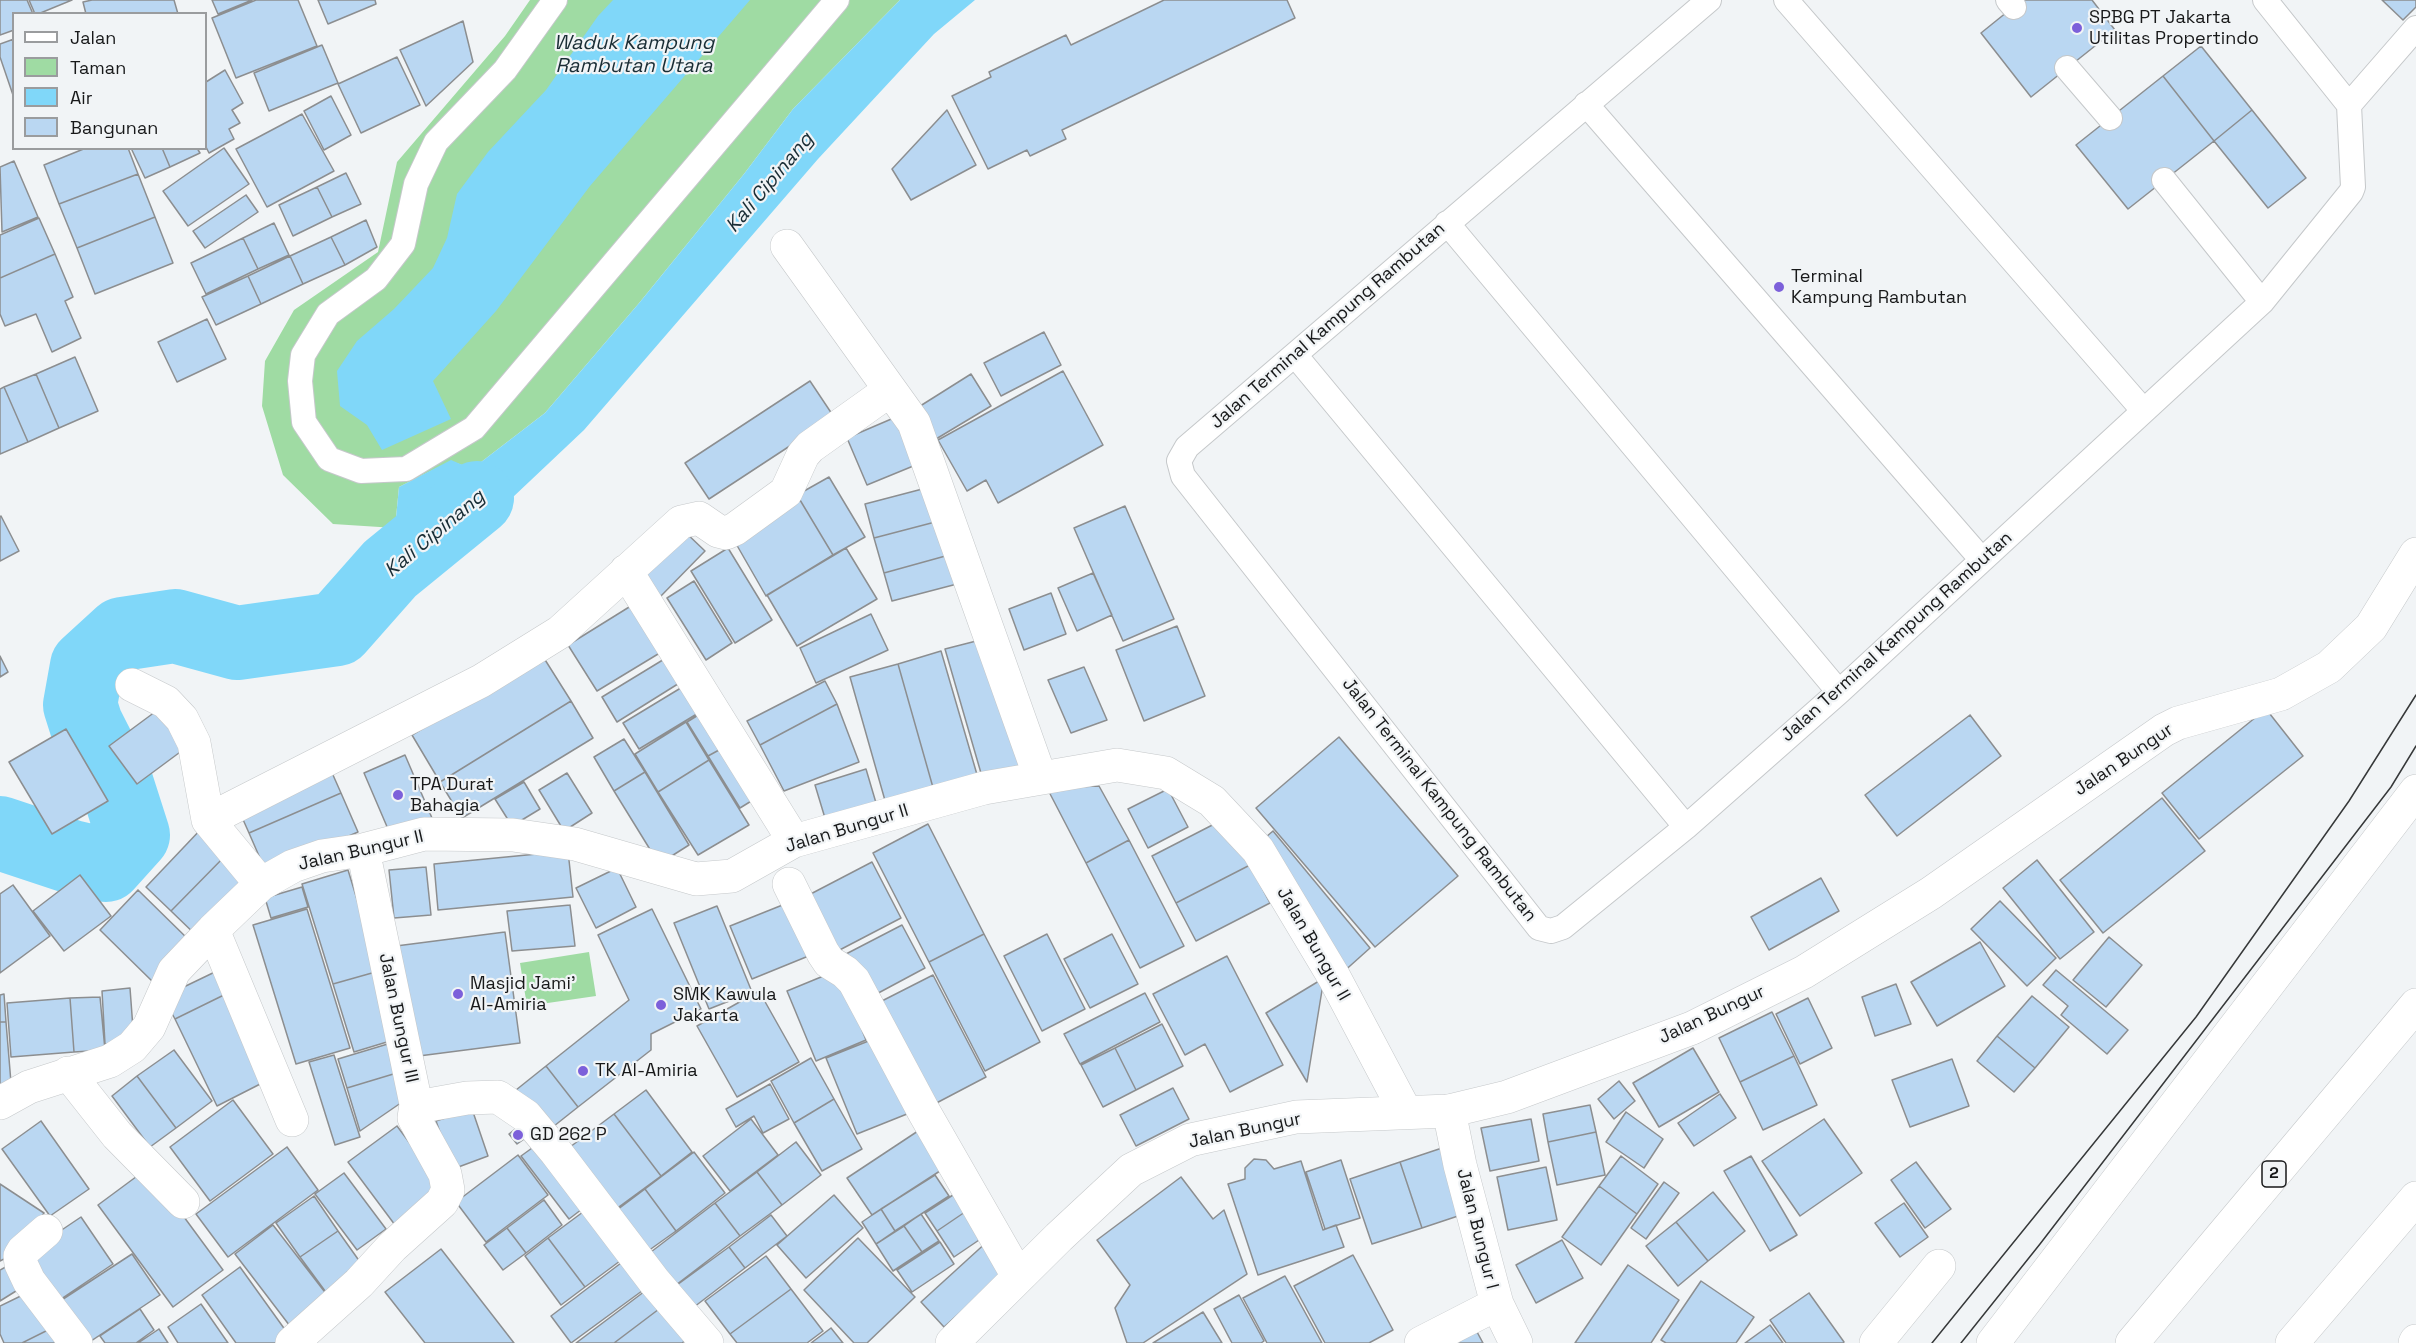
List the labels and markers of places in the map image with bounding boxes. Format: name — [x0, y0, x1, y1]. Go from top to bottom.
place label: SPBG PT Jakarta Utilitas Propertindo — [2089, 7, 2259, 50]
marker: SPBG PT Jakarta Utilitas Propertindo — [2070, 21, 2084, 35]
place label: Terminal Kampung Rambutan — [1791, 266, 1967, 308]
marker: Terminal Kampung Rambutan — [1772, 280, 1786, 294]
place label: TPA Durat Bahagia — [410, 774, 494, 816]
marker: TPA Durat Bahagia — [391, 788, 405, 802]
place label: Masjid Jami' Al-Amiria — [470, 973, 575, 1016]
place label: SMK Kawula Jakarta — [673, 984, 777, 1026]
marker: Masjid Jami' Al-Amiria — [451, 987, 465, 1001]
marker: SMK Kawula Jakarta — [654, 998, 668, 1012]
place label: TK Al-Amiria — [595, 1060, 698, 1082]
marker: TK Al-Amiria — [576, 1064, 590, 1078]
place label: GD 262 P — [530, 1124, 607, 1146]
marker: GD 262 P — [511, 1128, 525, 1142]

